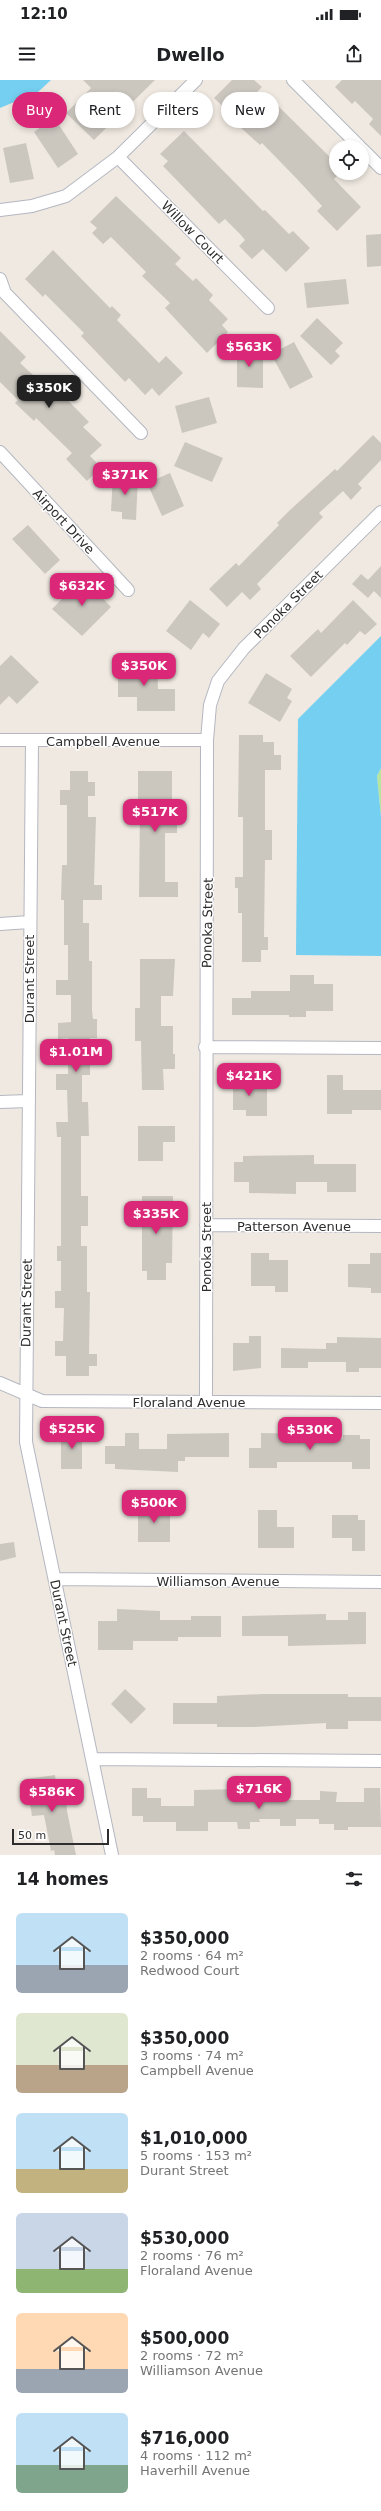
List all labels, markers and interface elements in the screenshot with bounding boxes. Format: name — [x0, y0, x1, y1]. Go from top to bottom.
text: 12:10 — [20, 5, 68, 23]
icon: menu — [16, 43, 38, 65]
icon: share — [343, 43, 365, 65]
text: Dwello — [156, 44, 225, 65]
chip: Buy — [12, 92, 67, 128]
chip: Rent — [75, 92, 135, 128]
chip: Filters — [143, 92, 213, 128]
chip: New — [221, 92, 279, 128]
map controls — [329, 140, 369, 180]
button: locate — [329, 140, 369, 180]
street label: Willow Court — [158, 198, 227, 267]
pin: $563K — [221, 334, 277, 368]
text: $563K — [226, 339, 272, 354]
pin: $350K — [21, 375, 77, 409]
text: $350K — [26, 380, 72, 395]
pin: $371K — [97, 462, 153, 496]
text: $371K — [102, 467, 148, 482]
street label: Airport Drive — [30, 486, 98, 557]
street label: Ponoka Street — [251, 567, 326, 642]
pin: $632K — [54, 573, 110, 607]
text: $632K — [59, 578, 105, 593]
pin: $350K — [116, 653, 172, 687]
text: $350K — [121, 658, 167, 673]
street label: Campbell Avenue — [46, 734, 160, 749]
pin: $517K — [127, 799, 183, 833]
text: $517K — [132, 804, 178, 819]
street label: Ponoka Street — [199, 878, 216, 968]
street label: Durant Street — [22, 935, 37, 1023]
pin: $1.01M — [43, 1039, 109, 1073]
text: $1.01M — [49, 1044, 103, 1059]
pin: $421K — [221, 1063, 277, 1097]
text: $421K — [226, 1068, 272, 1083]
pin: $335K — [128, 1201, 184, 1235]
street label: Ponoka Street — [199, 1202, 214, 1292]
text: $335K — [133, 1206, 179, 1221]
street label: Patterson Avenue — [237, 1219, 351, 1234]
street label: Durant Street — [18, 1259, 35, 1347]
street label: Floraland Avenue — [133, 1395, 245, 1410]
pin: $525K — [44, 1416, 100, 1450]
pin: $530K — [282, 1417, 338, 1451]
text: $525K — [49, 1421, 95, 1436]
text: $530K — [287, 1422, 333, 1437]
pin: $500K — [126, 1490, 182, 1524]
text: $500K — [131, 1495, 177, 1510]
street label: Williamson Avenue — [156, 1574, 280, 1589]
street label: Durant Street — [47, 1578, 80, 1668]
pin: $716K — [231, 1776, 287, 1810]
pin: $586K — [24, 1779, 80, 1813]
text: $716K — [236, 1781, 282, 1796]
text: $586K — [29, 1784, 75, 1799]
scale bar — [12, 1827, 109, 1846]
text: 50 m — [18, 1829, 46, 1842]
icon: filters — [343, 1868, 365, 1890]
text: 14 homes — [16, 1869, 109, 1889]
text: $350,000 — [140, 1928, 229, 1948]
icon: home — [48, 1929, 96, 1977]
text: 2 rooms · 64 m² — [140, 1948, 244, 1963]
text: Redwood Court — [140, 1963, 239, 1978]
text: $350,000 — [140, 2028, 229, 2048]
icon: home — [48, 2029, 96, 2077]
text: 3 rooms · 74 m² — [140, 2048, 244, 2063]
text: Campbell Avenue — [140, 2063, 254, 2078]
text: $1,010,000 — [140, 2128, 248, 2148]
icon: home — [48, 2129, 96, 2177]
text: 5 rooms · 153 m² — [140, 2148, 252, 2163]
text: Durant Street — [140, 2163, 229, 2178]
text: $530,000 — [140, 2228, 229, 2248]
icon: home — [48, 2229, 96, 2277]
text: 2 rooms · 76 m² — [140, 2248, 244, 2263]
text: Floraland Avenue — [140, 2263, 253, 2278]
text: $500,000 — [140, 2328, 229, 2348]
icon: home — [48, 2329, 96, 2377]
text: 2 rooms · 72 m² — [140, 2348, 244, 2363]
text: Williamson Avenue — [140, 2363, 263, 2378]
text: $716,000 — [140, 2428, 229, 2448]
icon: home — [48, 2429, 96, 2477]
text: 4 rooms · 112 m² — [140, 2448, 252, 2463]
text: Haverhill Avenue — [140, 2463, 250, 2478]

